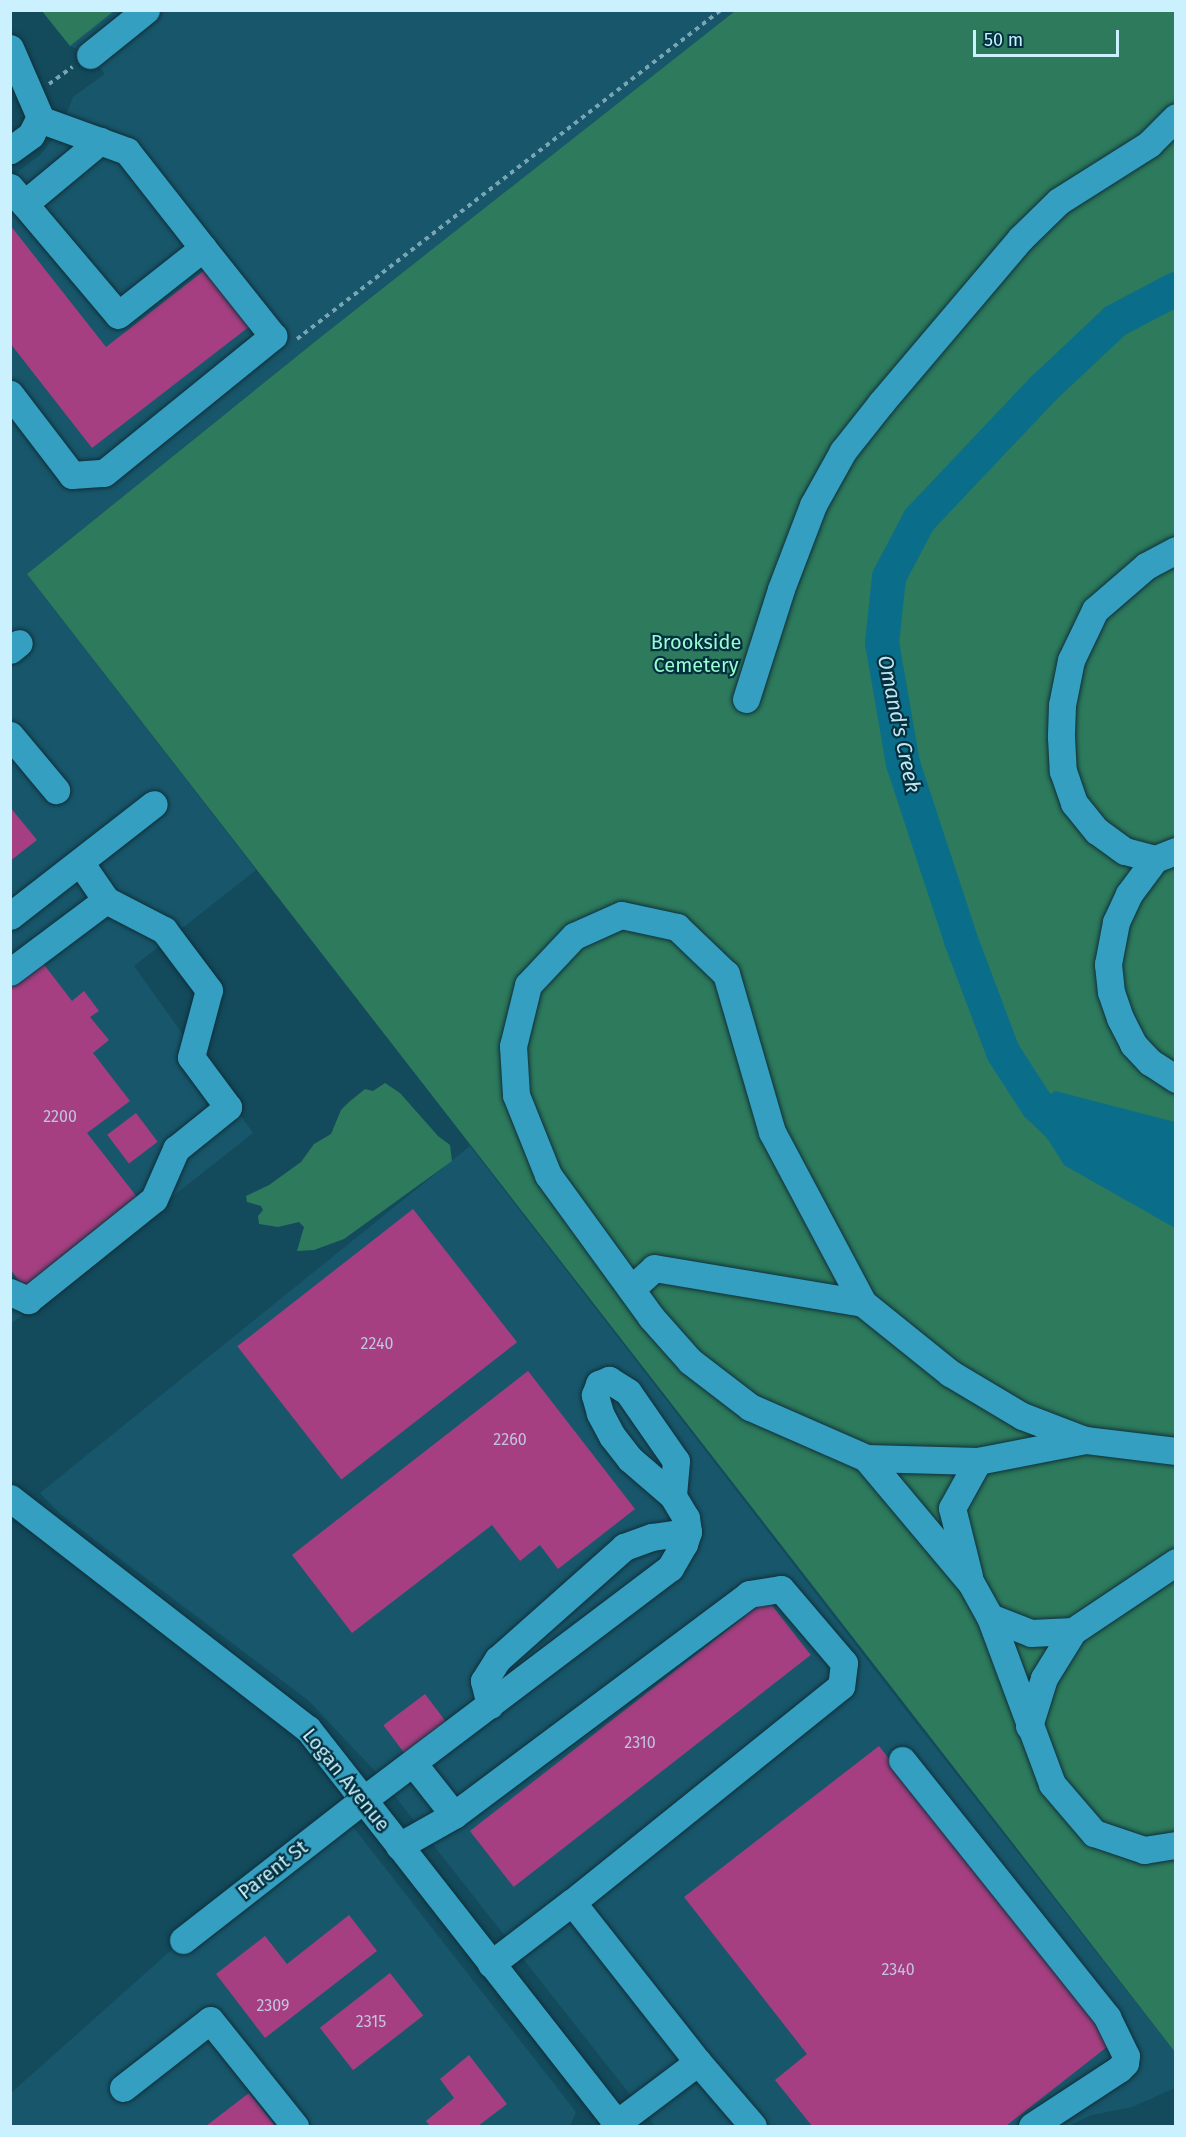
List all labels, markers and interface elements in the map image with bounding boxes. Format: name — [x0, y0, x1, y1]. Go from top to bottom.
scale bar — [976, 18, 1122, 56]
text: 50 m — [984, 29, 1023, 51]
park label: Brookside Cemetery — [651, 630, 741, 677]
water label: Omand's Creek — [872, 653, 926, 795]
house number: 2200 — [43, 1107, 77, 1127]
house number: 2240 — [361, 1334, 393, 1354]
house number: 2260 — [493, 1430, 527, 1450]
street label: Logan Avenue — [297, 1724, 395, 1836]
house number: 2310 — [624, 1733, 656, 1753]
street label: Parent St — [233, 1835, 313, 1905]
house number: 2340 — [881, 1960, 915, 1980]
house number: 2309 — [257, 1996, 289, 2016]
house number: 2315 — [356, 2012, 386, 2032]

